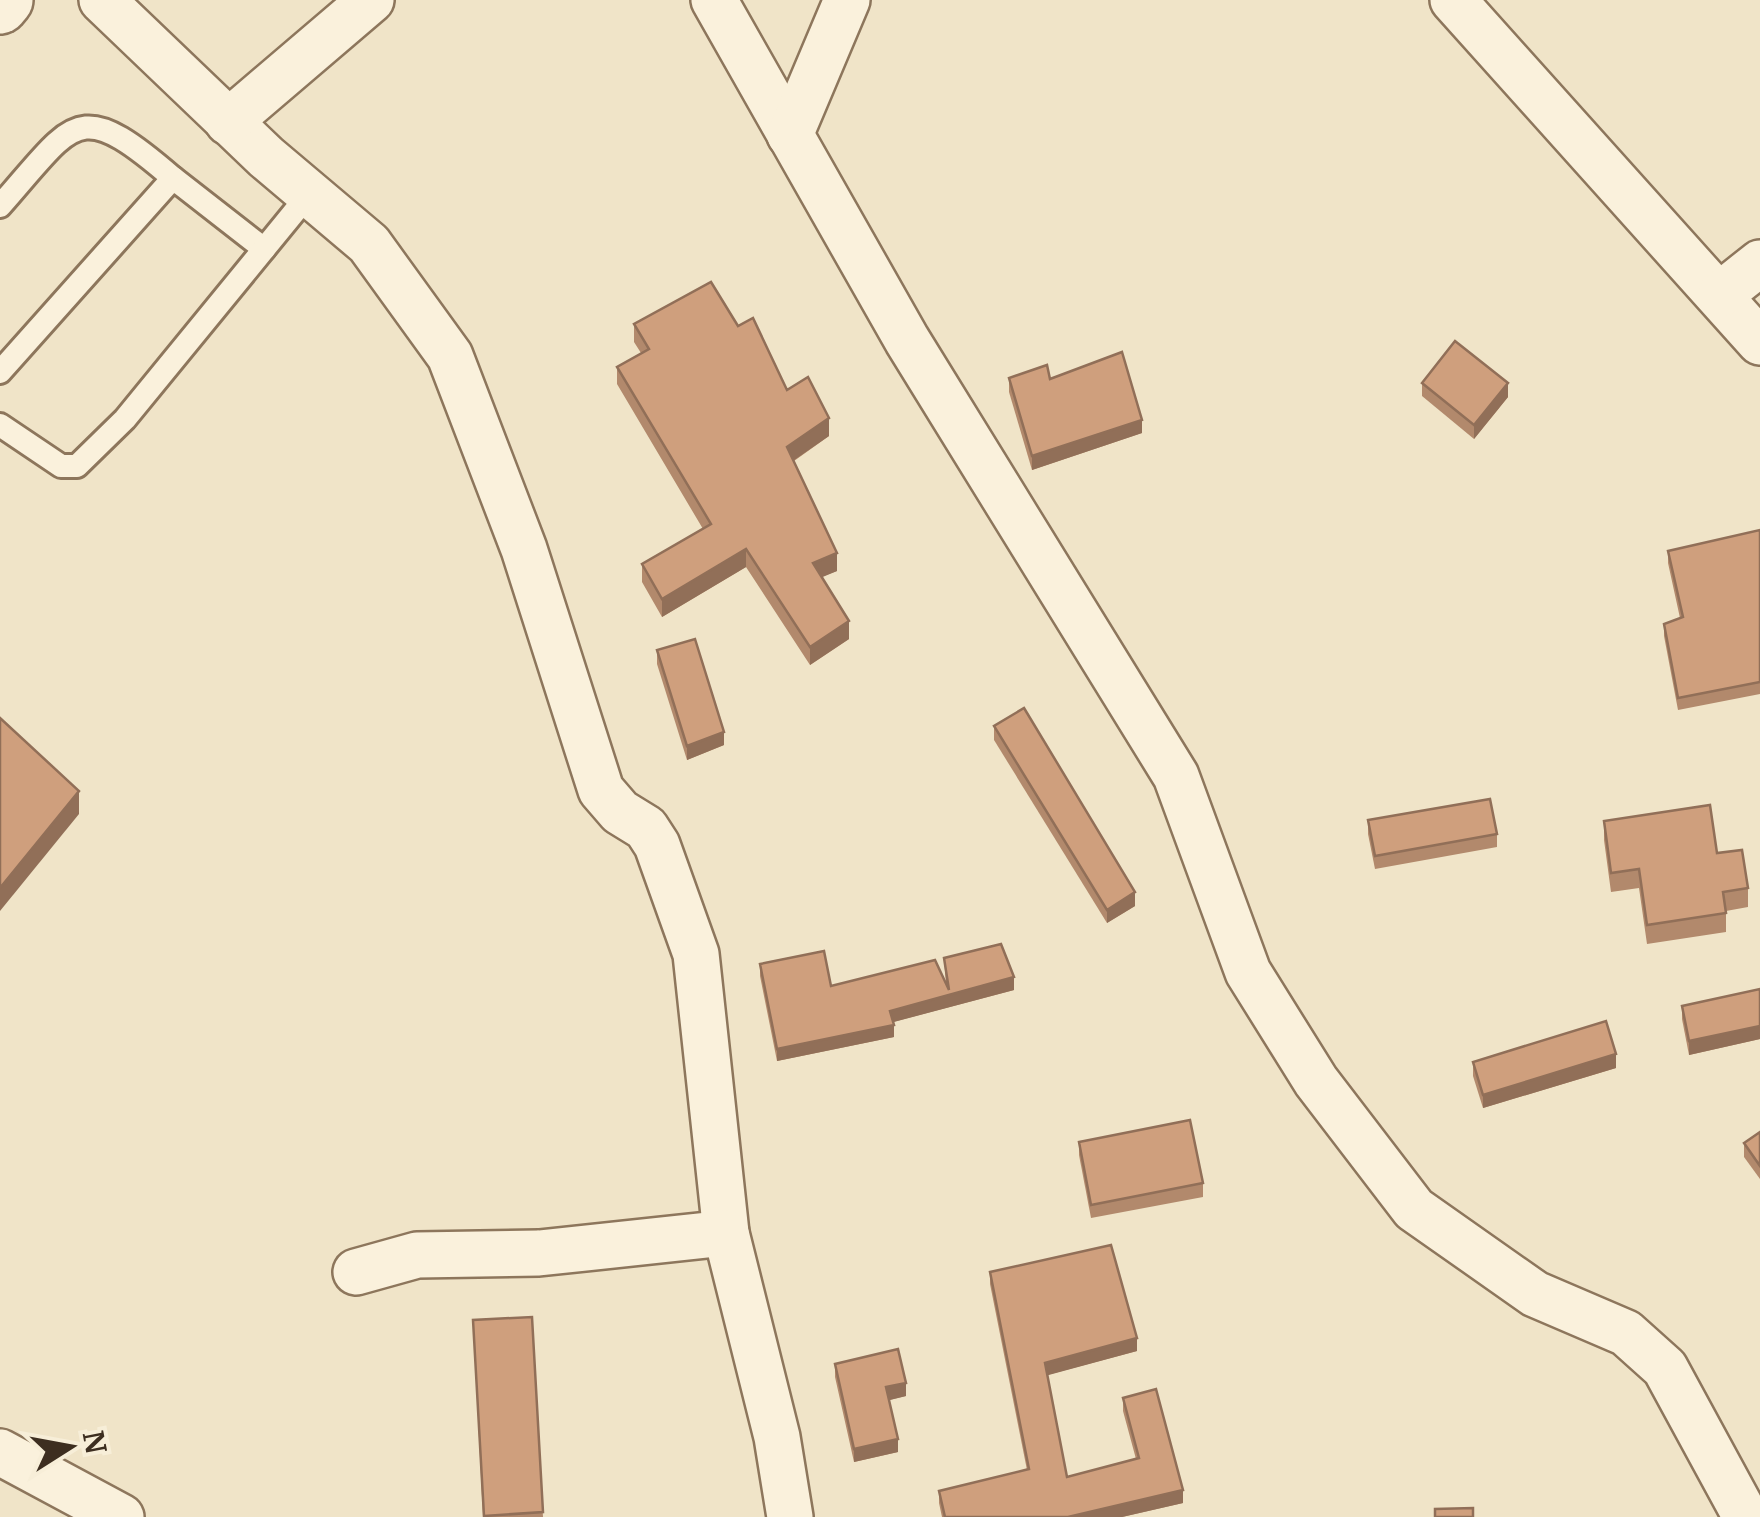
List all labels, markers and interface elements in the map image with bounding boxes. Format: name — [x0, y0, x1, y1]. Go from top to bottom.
north arrow — [20, 1397, 120, 1497]
text: N — [75, 1428, 114, 1457]

